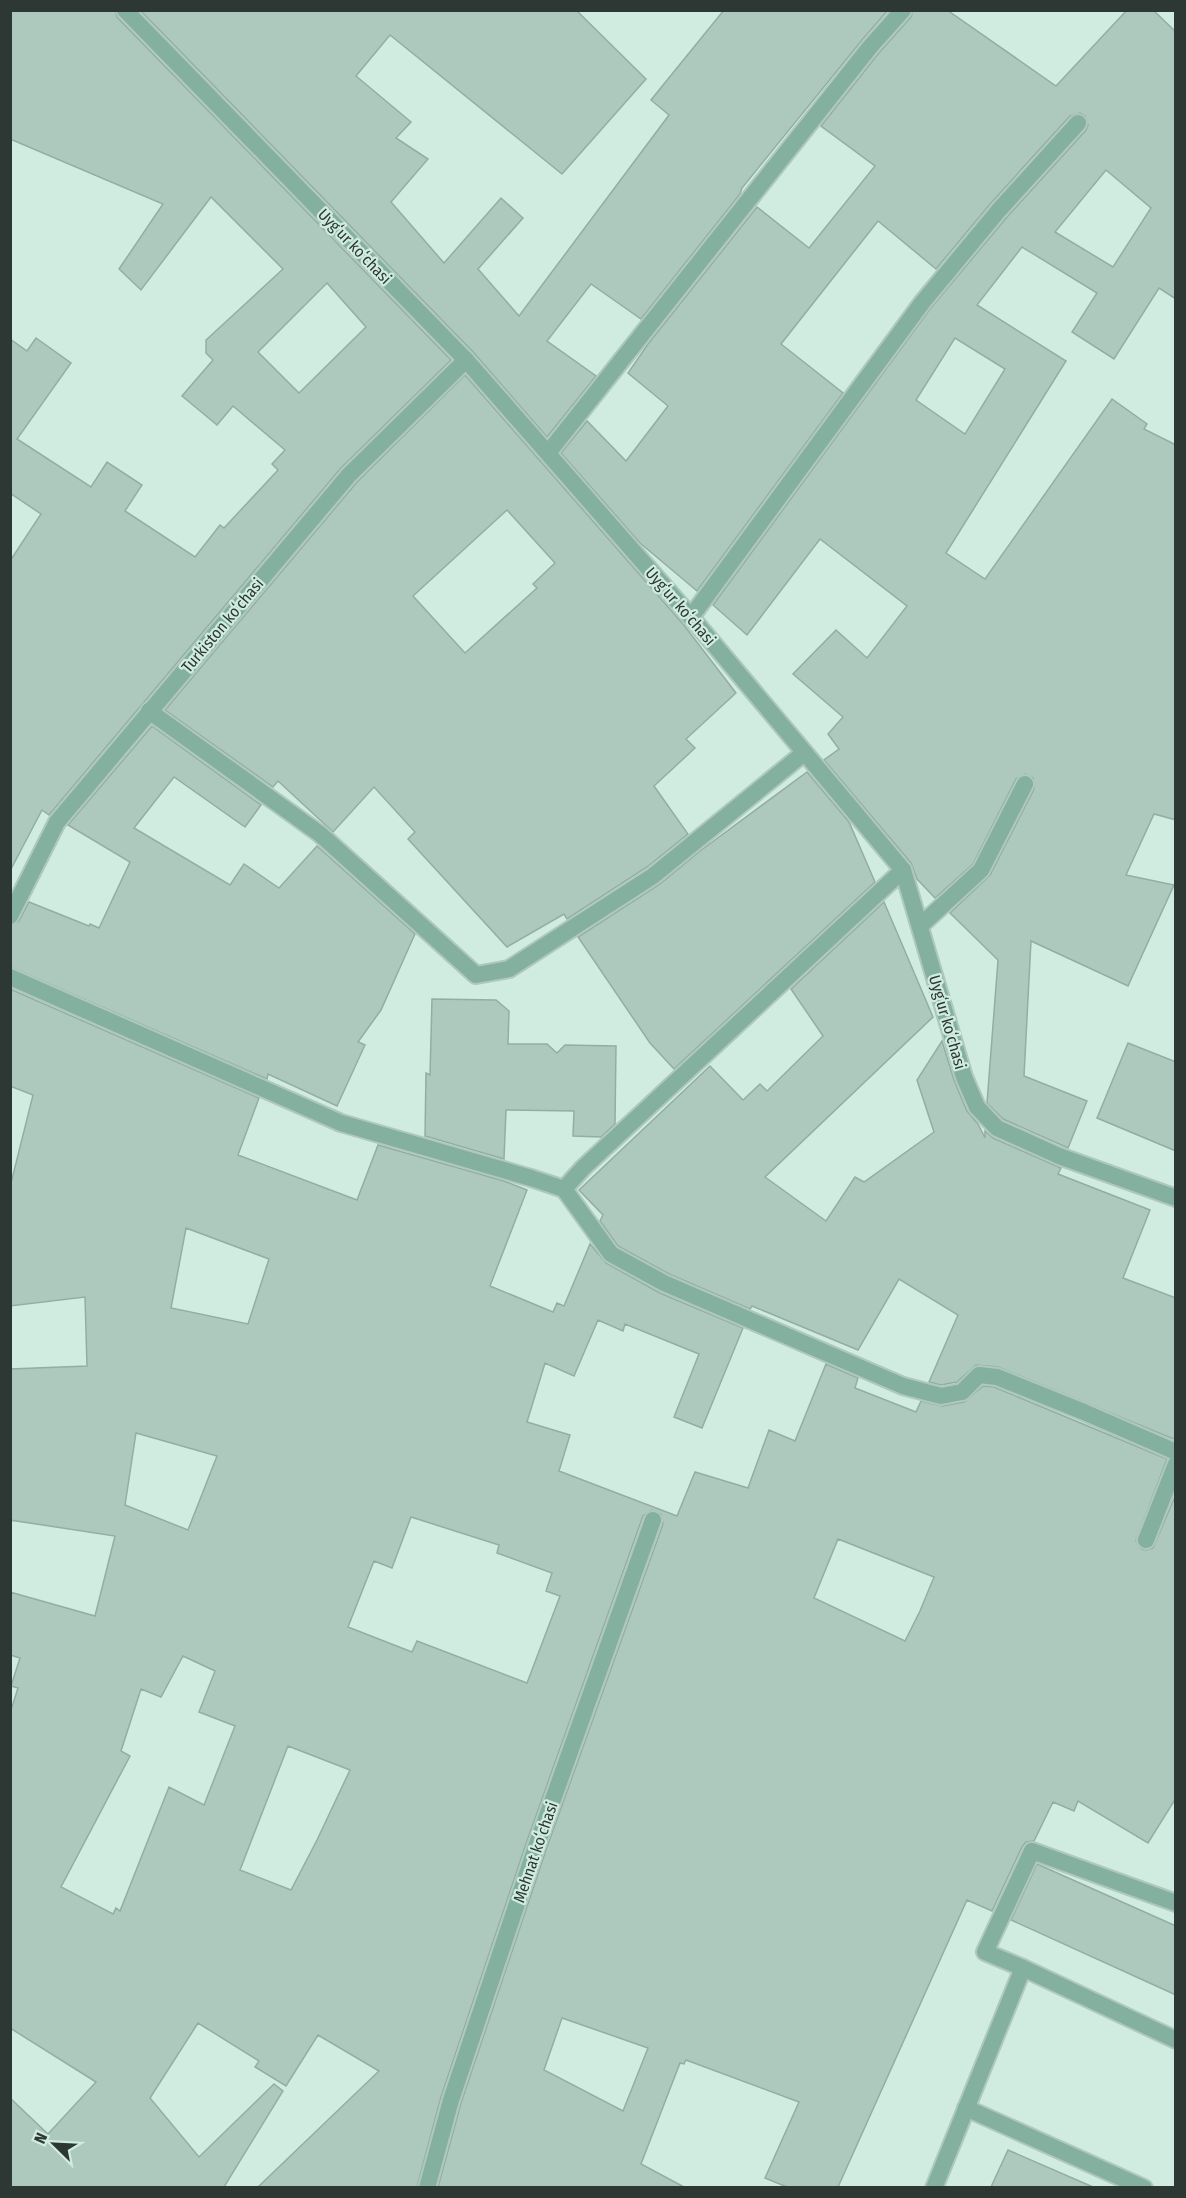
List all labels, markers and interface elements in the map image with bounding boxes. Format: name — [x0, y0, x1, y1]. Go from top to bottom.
street label: Uygʻur koʻchasi — [314, 205, 395, 288]
street label: Uygʻur koʻchasi — [642, 563, 720, 649]
street label: Turkiston koʻchasi — [177, 574, 267, 676]
street label: Uygʻur koʻchasi — [925, 973, 970, 1071]
street label: Mehnat koʻchasi — [509, 1799, 562, 1905]
north arrow — [24, 2114, 84, 2174]
text: N — [30, 2130, 51, 2146]

